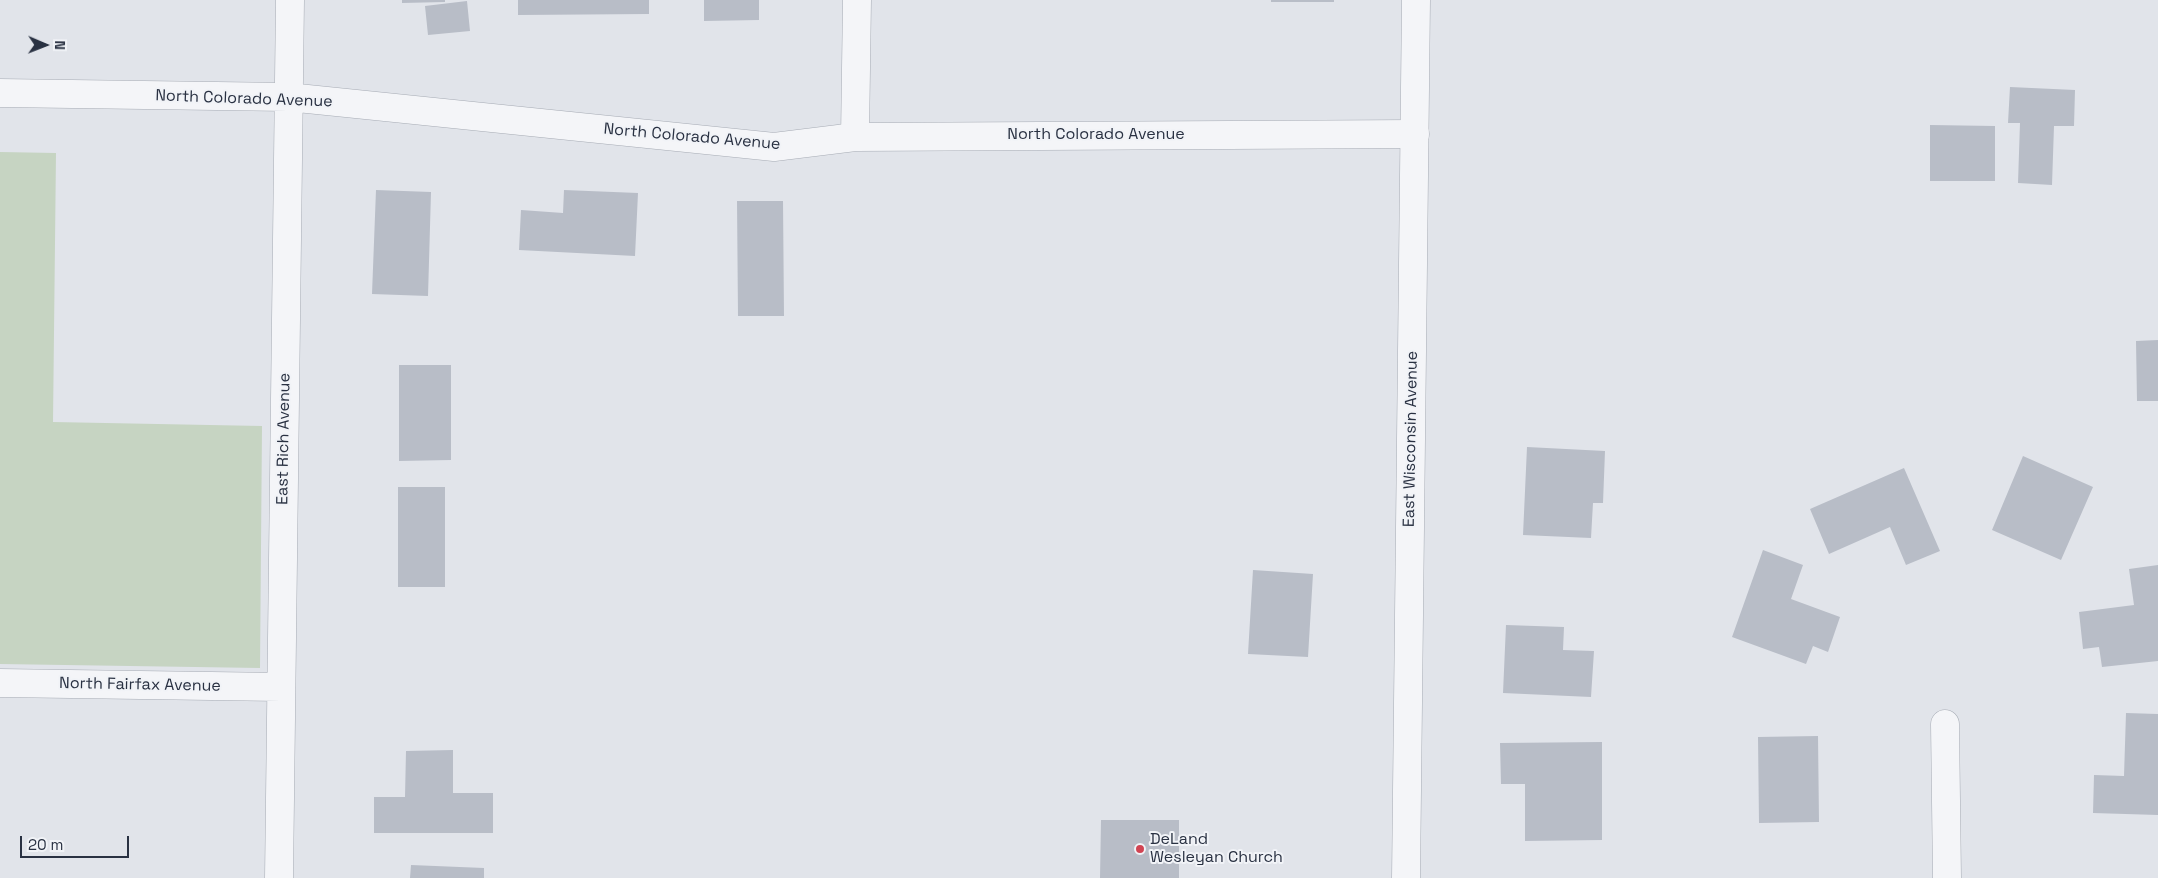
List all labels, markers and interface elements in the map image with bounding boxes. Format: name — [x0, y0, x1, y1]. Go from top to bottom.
north arrow — [20, 20, 70, 70]
text: N — [51, 40, 69, 50]
street label: North Colorado Avenue — [155, 86, 333, 112]
street label: North Colorado Avenue — [603, 120, 781, 154]
street label: North Colorado Avenue — [1007, 125, 1185, 145]
street label: East Wisconsin Avenue — [1400, 351, 1422, 527]
street label: East Rich Avenue — [273, 373, 295, 505]
street label: North Fairfax Avenue — [59, 674, 221, 696]
scale bar — [22, 826, 131, 858]
place label: DeLand Wesleyan Church — [1150, 830, 1283, 868]
text: 20 m — [28, 835, 63, 854]
marker: DeLand Wesleyan Church — [1134, 843, 1146, 855]

